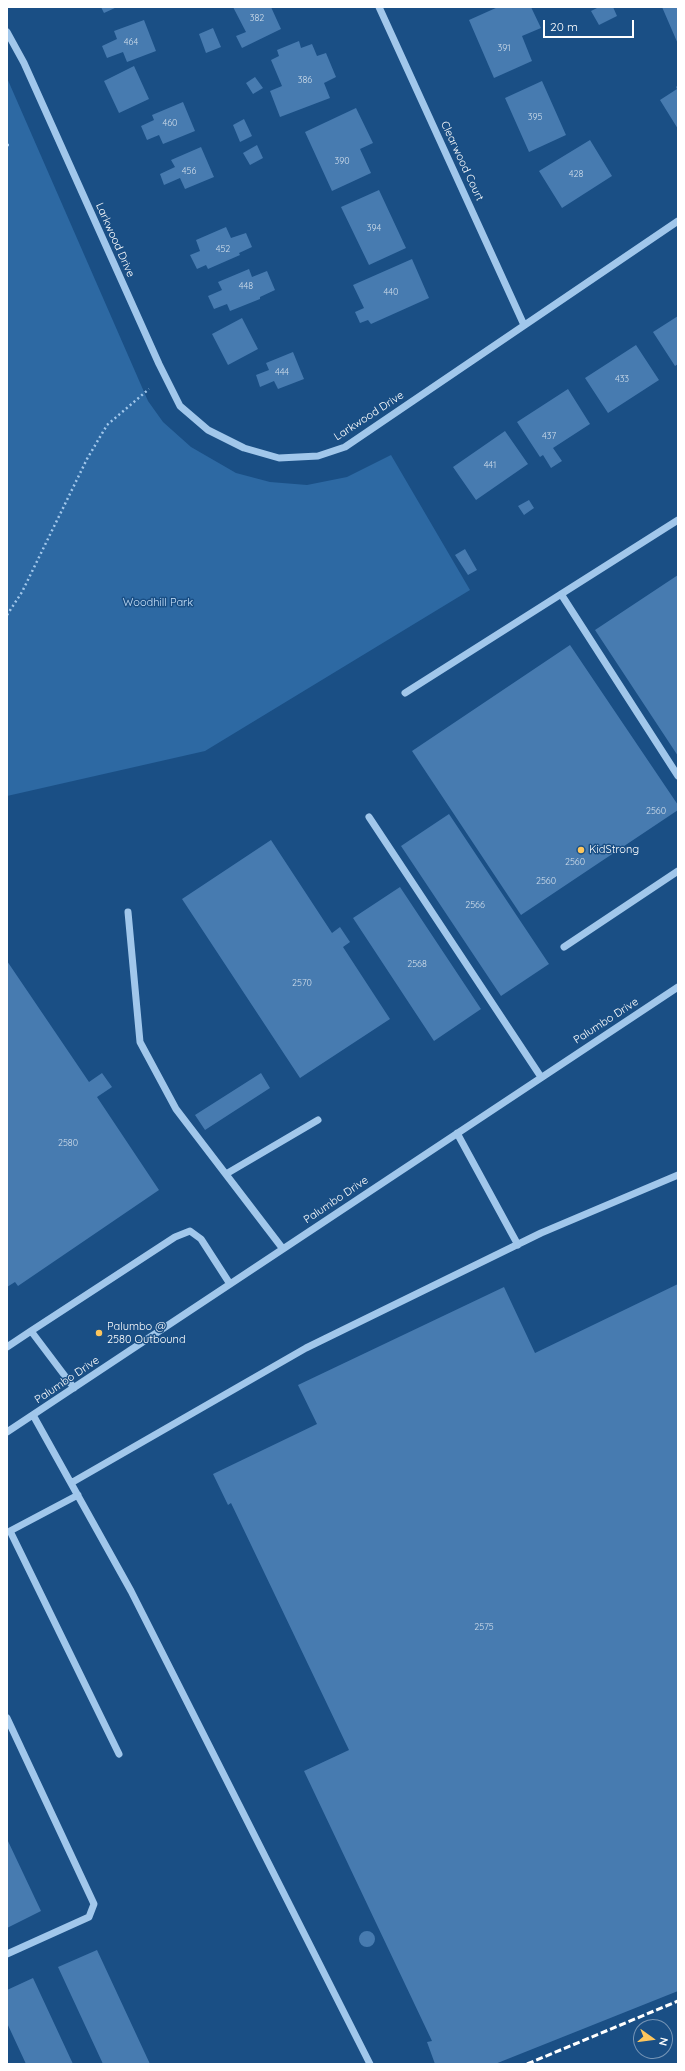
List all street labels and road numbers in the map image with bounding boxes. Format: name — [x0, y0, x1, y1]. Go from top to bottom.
street label: Clearwood Court — [438, 119, 486, 203]
street label: Larkwood Drive — [93, 201, 137, 279]
street label: Larkwood Drive — [332, 389, 406, 443]
street label: Palumbo Drive — [571, 995, 641, 1047]
street label: Palumbo Drive — [301, 1174, 371, 1226]
street label: Palumbo Drive — [32, 1354, 102, 1406]

